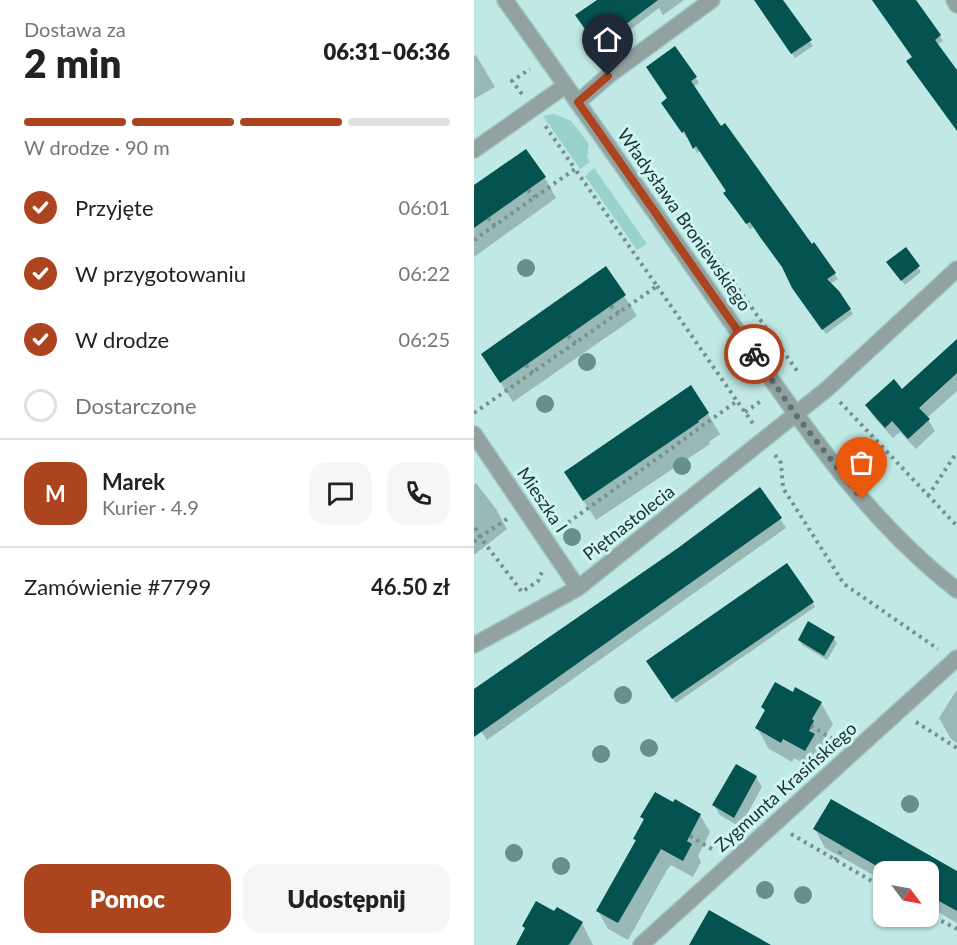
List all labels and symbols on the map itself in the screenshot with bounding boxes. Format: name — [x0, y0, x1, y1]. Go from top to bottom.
pin — [582, 14, 633, 76]
street label: Władysława Broniewskiego — [613, 124, 756, 315]
courier — [724, 324, 784, 384]
pin — [836, 437, 887, 499]
street label: Mieszka I — [513, 463, 573, 536]
street label: Piętnastolecia — [578, 480, 678, 565]
street label: Zygmunta Krasińskiego — [710, 717, 861, 856]
north arrow — [873, 861, 939, 927]

